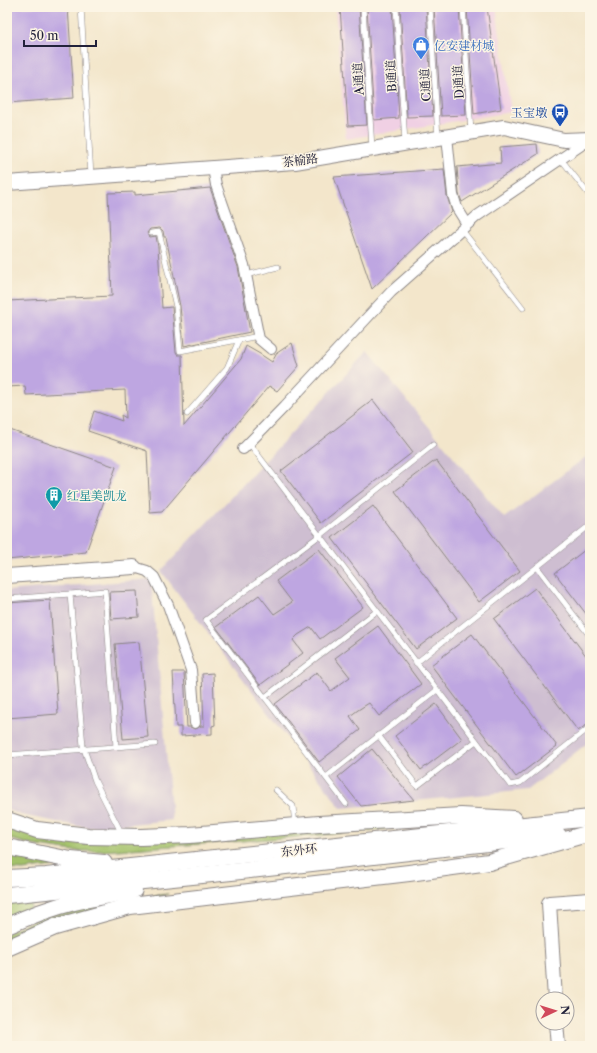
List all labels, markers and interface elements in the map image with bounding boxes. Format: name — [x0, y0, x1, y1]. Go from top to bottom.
scale bar — [24, 22, 96, 48]
text: 50 m — [30, 28, 59, 43]
shop icon: 亿安建材城 — [411, 35, 431, 60]
place label: 亿安建材城 — [434, 38, 494, 53]
street label: B通道 — [382, 59, 400, 93]
street label: A通道 — [349, 62, 367, 97]
street label: D通道 — [449, 65, 467, 99]
street label: C通道 — [416, 68, 434, 102]
bus stop icon: 玉宝墩 — [550, 102, 570, 127]
place label: 玉宝墩 — [511, 105, 548, 120]
street label: 茶榆路 — [281, 150, 319, 170]
building icon: 红星美凯龙 — [44, 485, 64, 510]
place label: 红星美凯龙 — [67, 488, 127, 503]
street label: 东外环 — [280, 841, 318, 859]
north arrow — [535, 991, 575, 1031]
text: N — [558, 1005, 572, 1016]

